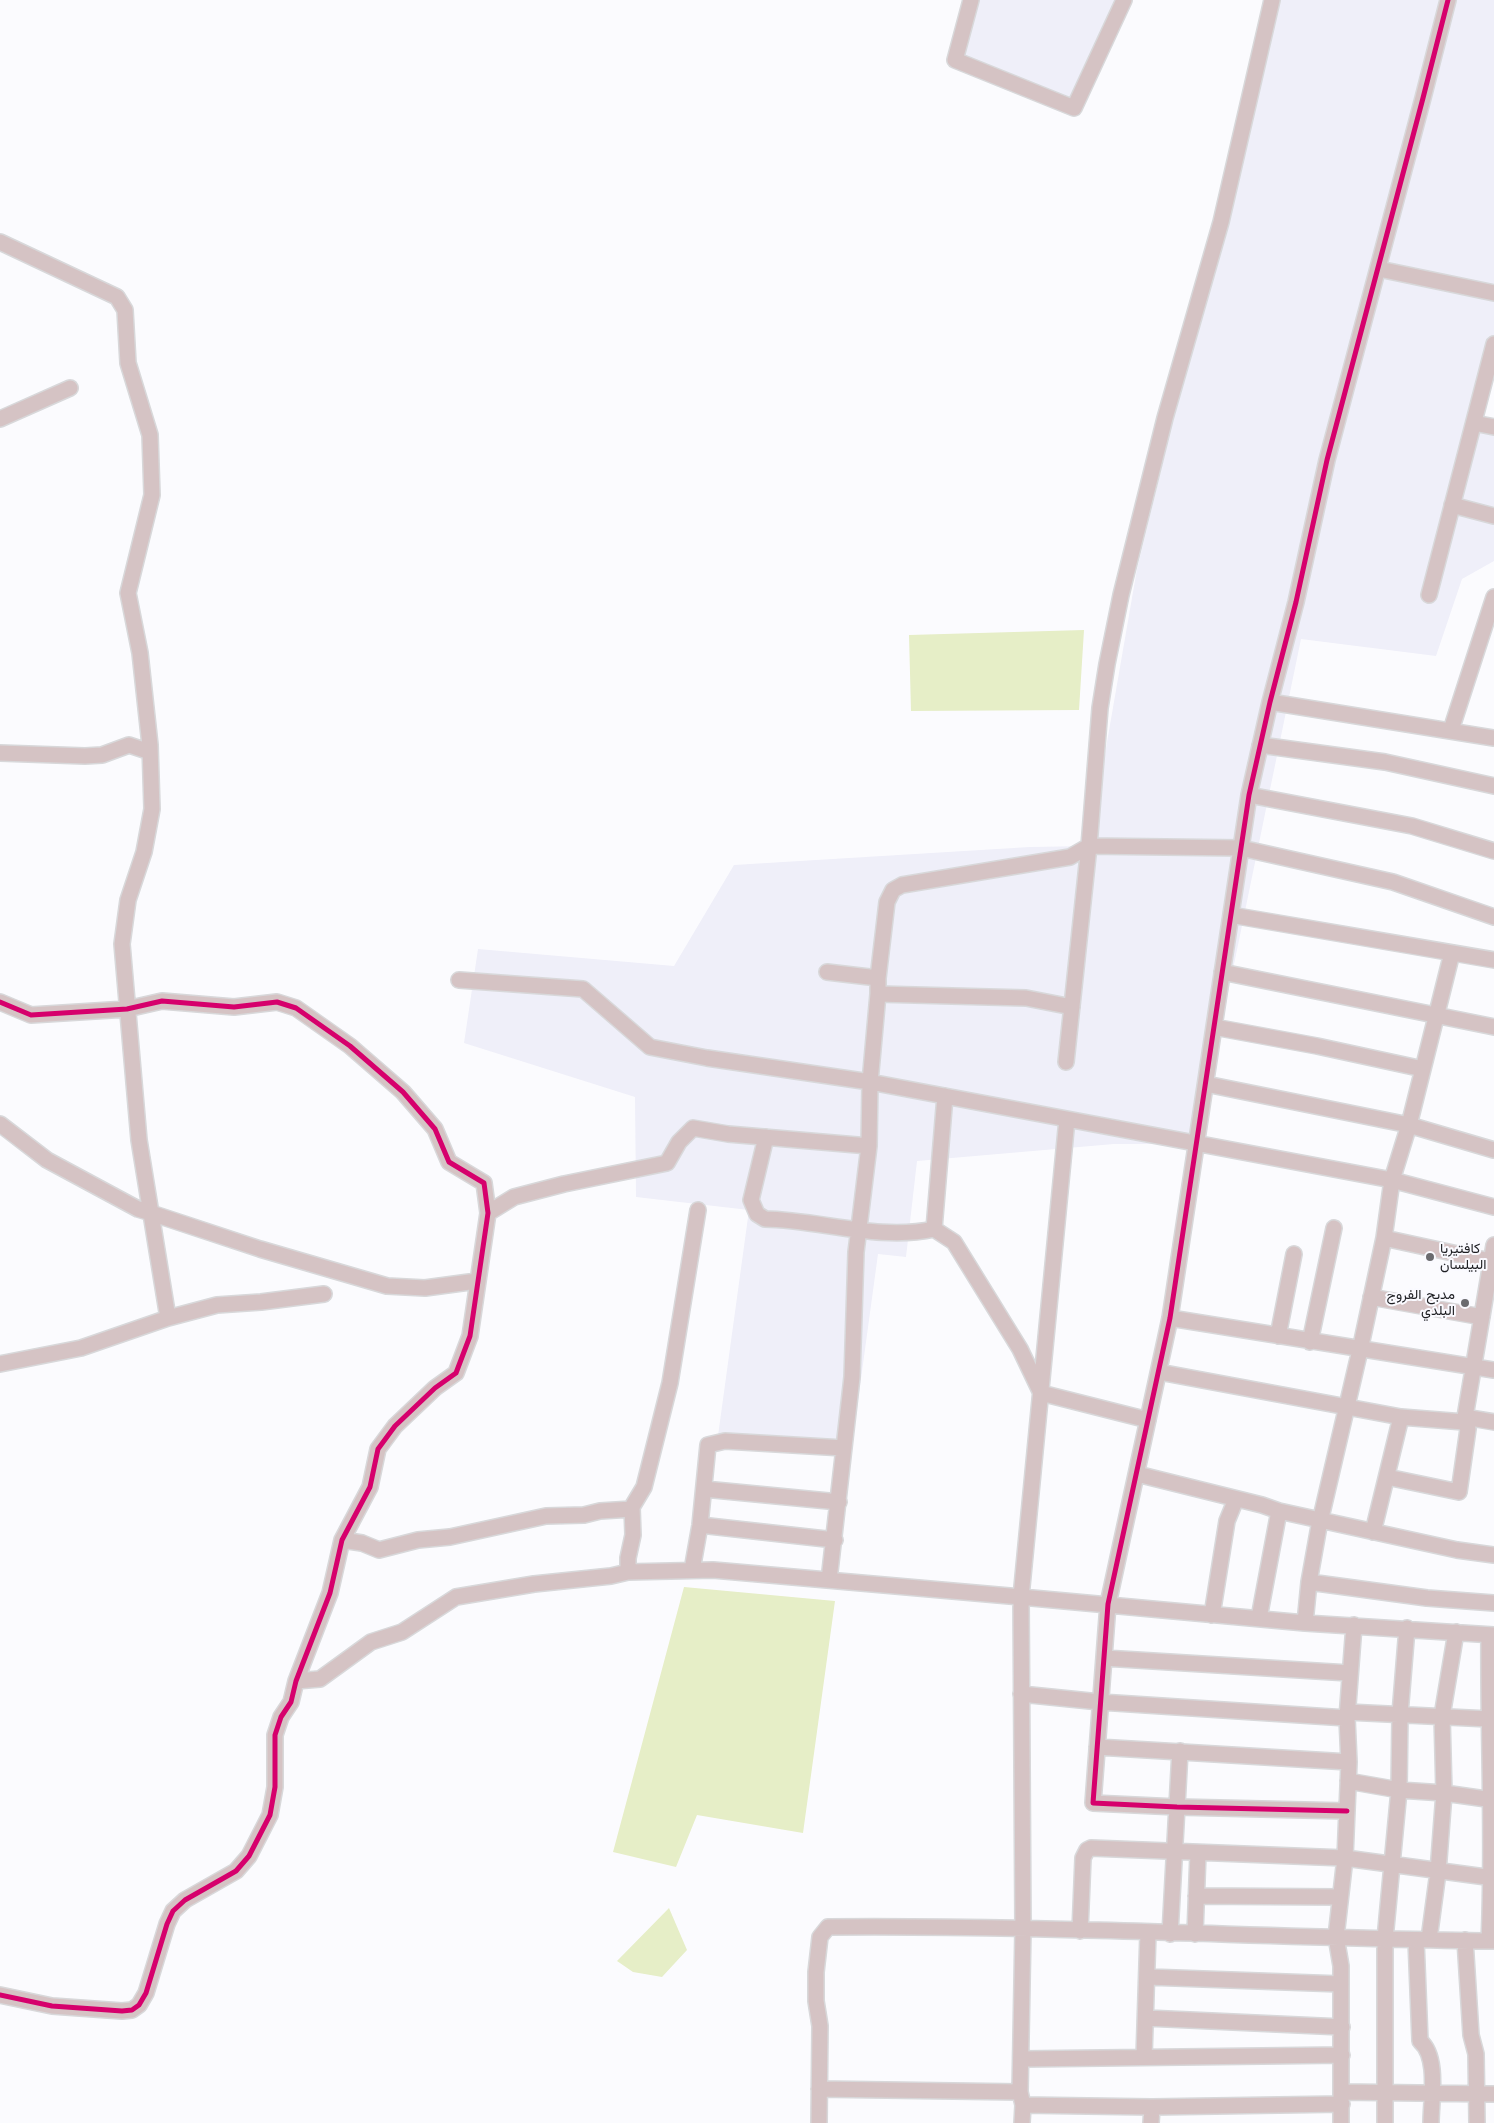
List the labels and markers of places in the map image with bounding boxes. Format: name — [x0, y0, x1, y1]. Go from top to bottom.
place label: كافتيريا البيلسان — [1440, 1241, 1487, 1274]
marker: كافتيريا البيلسان — [1424, 1251, 1436, 1263]
place label: مدبح الفروج البلدي — [1387, 1287, 1455, 1320]
marker: مدبح الفروج البلدي — [1459, 1297, 1471, 1309]

